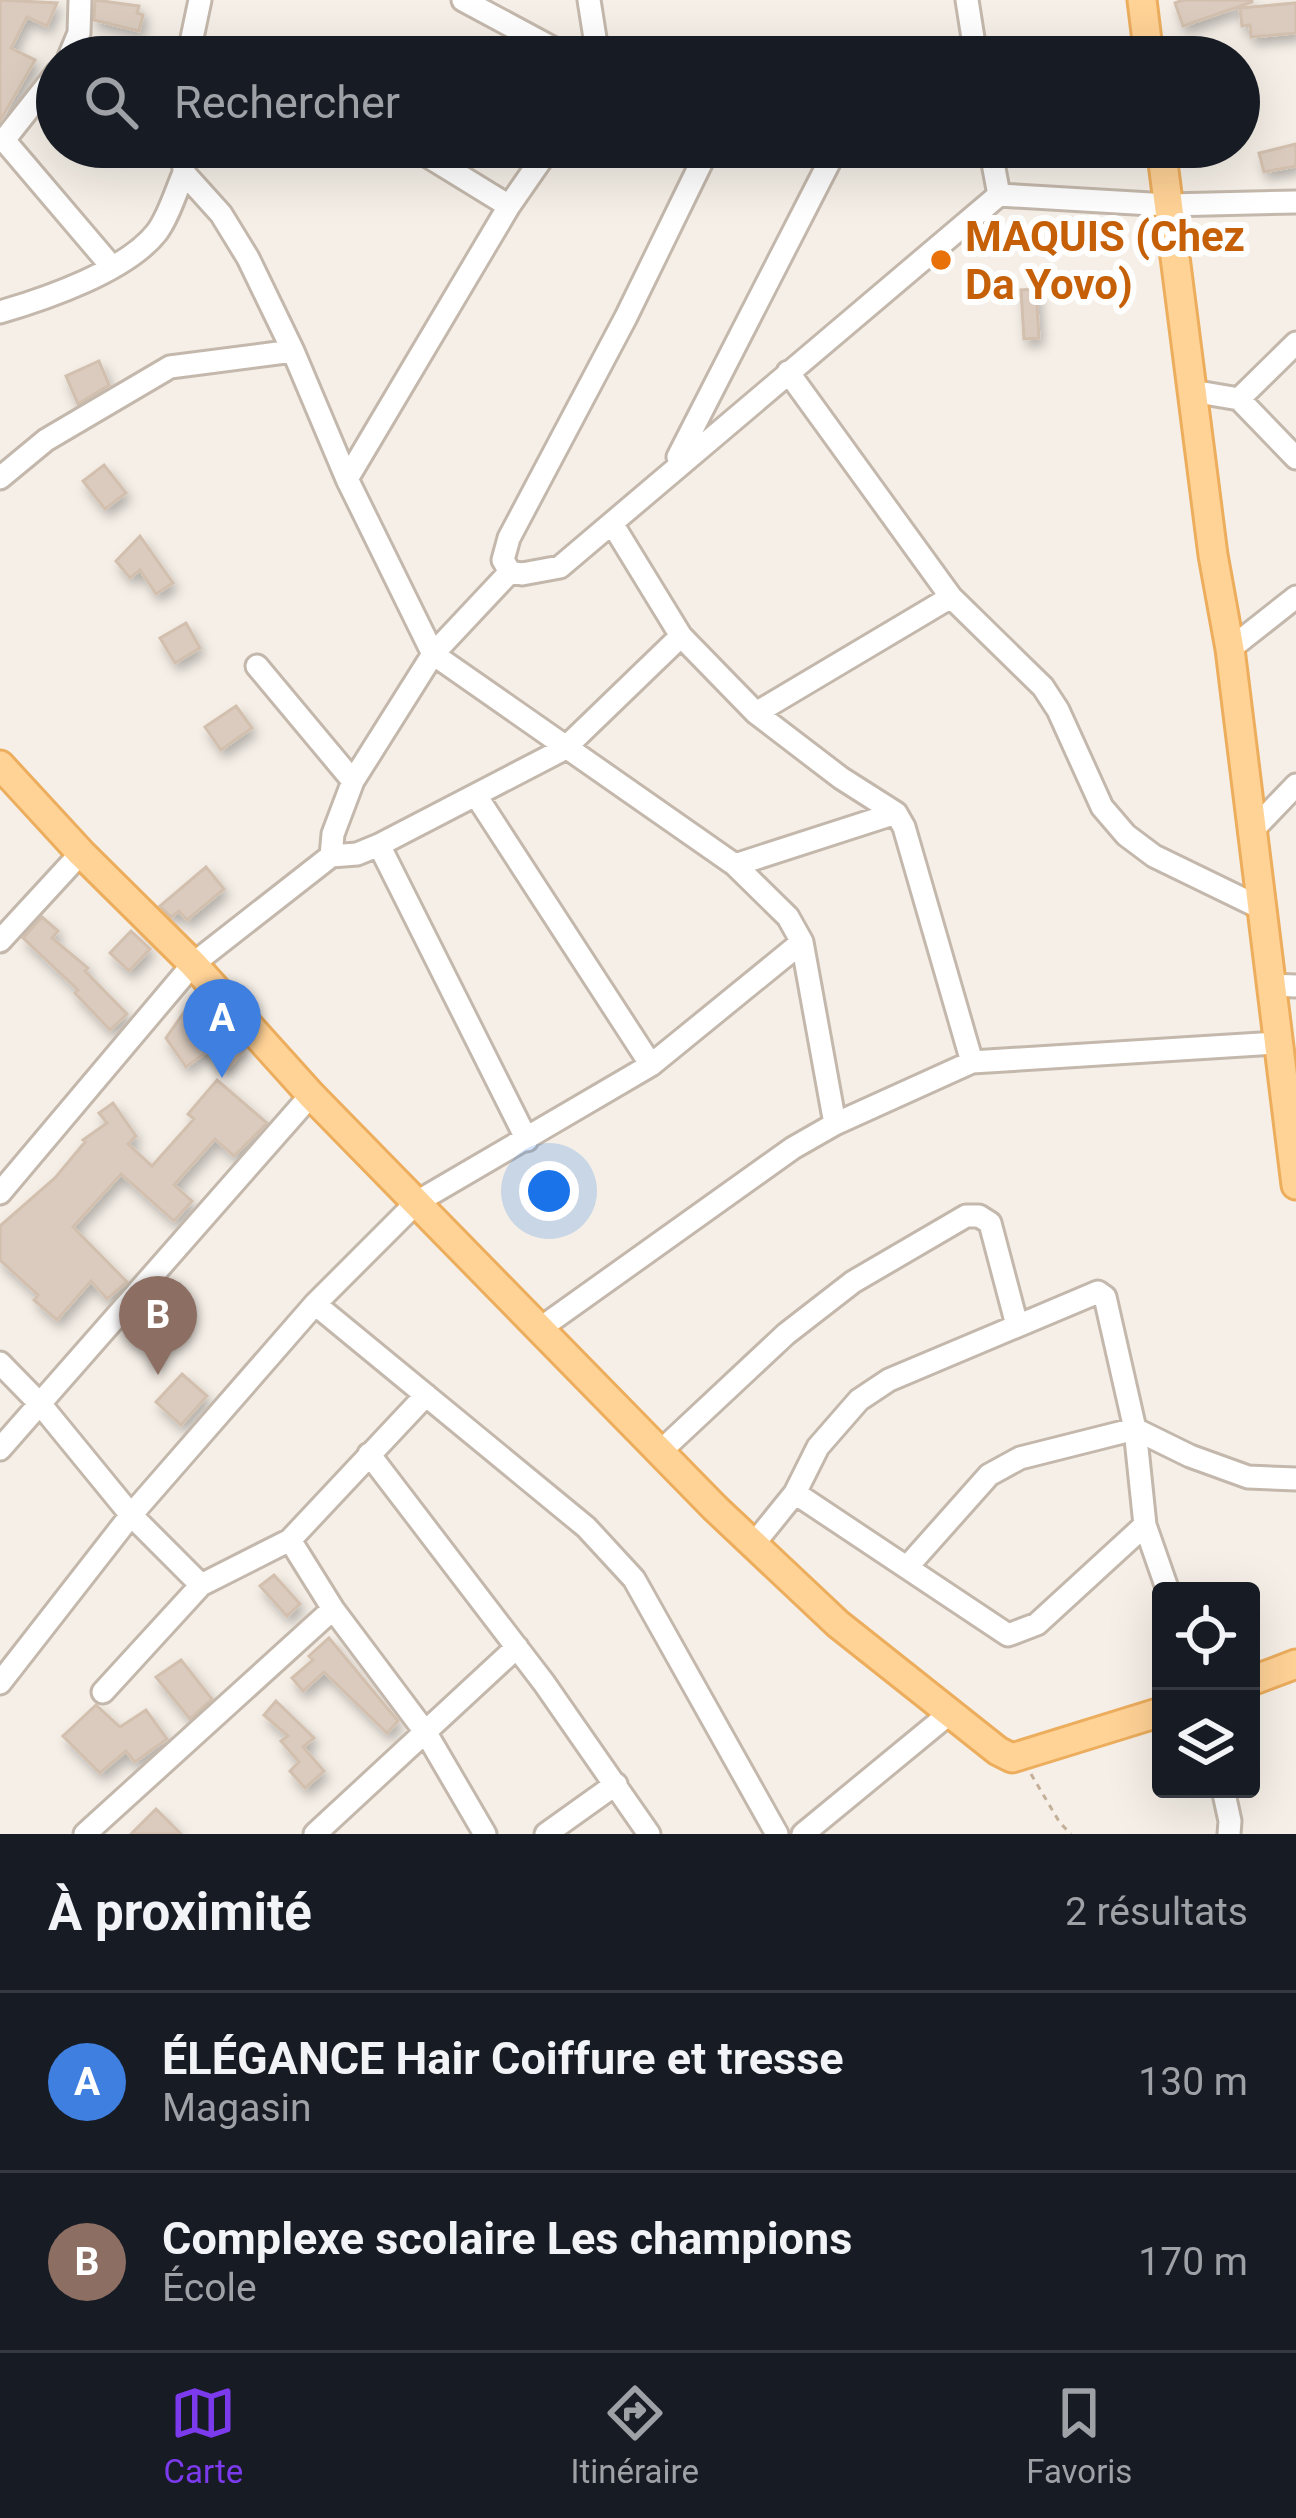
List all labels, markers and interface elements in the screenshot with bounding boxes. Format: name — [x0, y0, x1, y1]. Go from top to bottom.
search box — [36, 36, 1260, 168]
icon: search — [78, 69, 144, 135]
text: Rechercher — [174, 76, 400, 129]
place label: MAQUIS (Chez Da Yovo) — [965, 212, 1245, 309]
marker: MAQUIS (Chez Da Yovo) — [928, 247, 954, 273]
pin: A — [183, 979, 261, 1078]
your location — [519, 1161, 579, 1221]
pin: B — [119, 1276, 197, 1375]
map controls — [1152, 1582, 1260, 1798]
button: locate — [1152, 1582, 1260, 1690]
button: layers — [1152, 1690, 1260, 1798]
text: À proximité — [48, 1883, 312, 1942]
text: 2 résultats — [1065, 1889, 1248, 1935]
text: ÉLÉGANCE Hair Coiffure et tresse — [162, 2032, 844, 2085]
text: A — [74, 2059, 100, 2105]
text: 130 m — [1138, 2059, 1248, 2105]
text: Magasin — [162, 2085, 312, 2131]
text: Complexe scolaire Les champions — [162, 2212, 852, 2265]
text: B — [75, 2239, 99, 2285]
text: 170 m — [1138, 2239, 1248, 2285]
text: École — [162, 2265, 257, 2311]
tab: Carte — [164, 2380, 243, 2491]
tab: Itinéraire — [571, 2380, 699, 2491]
tab: Favoris — [1026, 2380, 1132, 2491]

